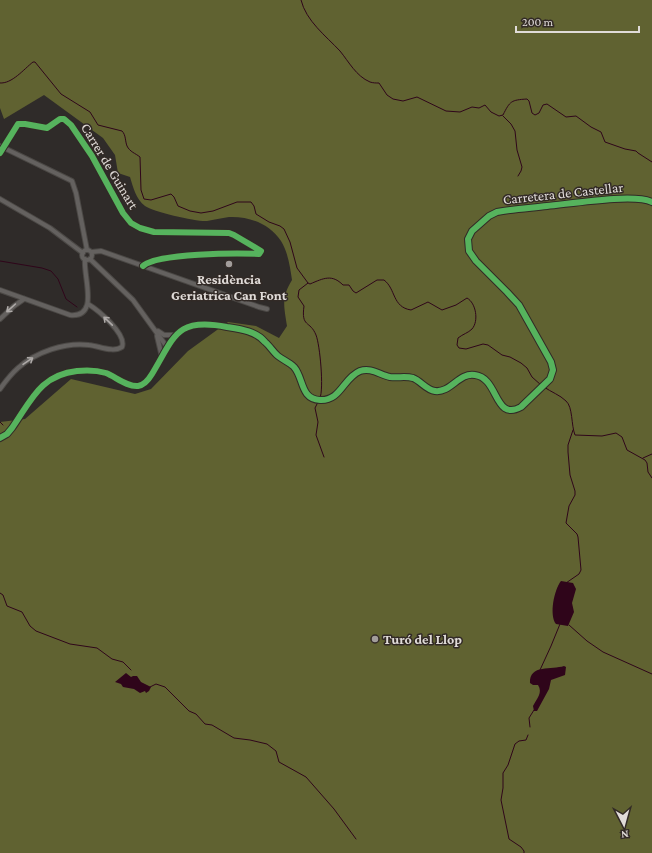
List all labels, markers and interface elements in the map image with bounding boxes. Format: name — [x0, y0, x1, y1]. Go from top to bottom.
scale bar — [516, 8, 639, 34]
text: 200 m — [522, 15, 554, 29]
street label: Carrer de Guinart — [78, 120, 142, 212]
street label: Carretera de Castellar — [502, 179, 624, 207]
marker: Residència Geriatrica Can Font — [224, 259, 234, 269]
place label: Residència Geriatrica Can Font — [171, 271, 288, 303]
one-way arrow — [6, 303, 16, 313]
one-way arrow — [103, 316, 113, 326]
one-way arrow — [22, 357, 33, 365]
place label: Turó del Llop — [383, 631, 462, 647]
marker: Turó del Llop — [370, 634, 380, 644]
north arrow — [604, 805, 644, 845]
text: N — [620, 829, 629, 841]

